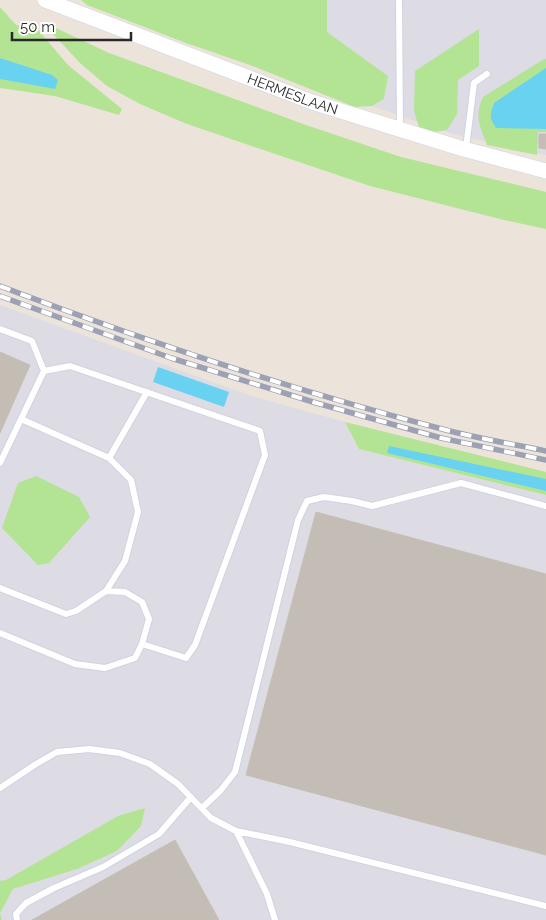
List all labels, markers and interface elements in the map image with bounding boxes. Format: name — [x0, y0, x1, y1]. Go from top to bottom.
scale bar — [12, 10, 131, 42]
text: 50 m — [20, 18, 55, 36]
street label: HERMESLAAN — [245, 70, 340, 118]

